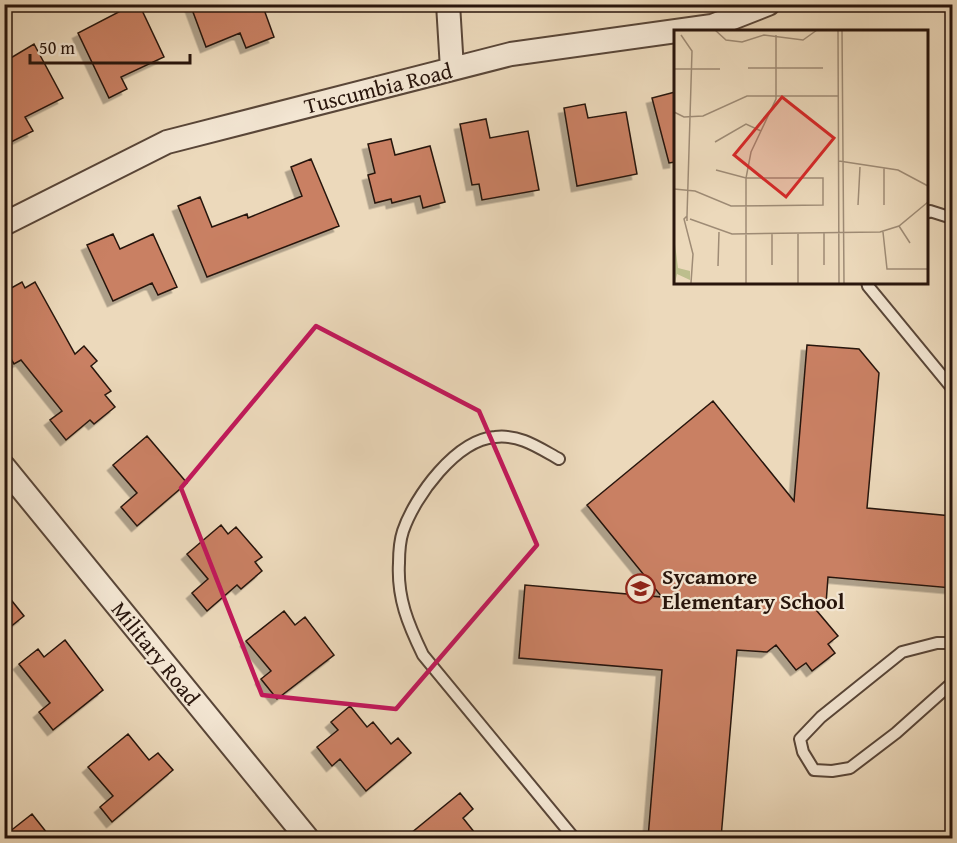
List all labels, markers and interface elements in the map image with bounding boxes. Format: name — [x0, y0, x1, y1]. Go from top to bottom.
scale bar — [30, 27, 190, 65]
inset map — [674, 30, 927, 284]
text: 50 m — [39, 34, 75, 61]
street label: Tuscumbia Road — [301, 54, 456, 122]
place label: Sycamore Elementary School — [662, 560, 845, 617]
school or university icon: Sycamore Elementary School — [625, 573, 657, 605]
street label: Military Road — [104, 594, 208, 712]

